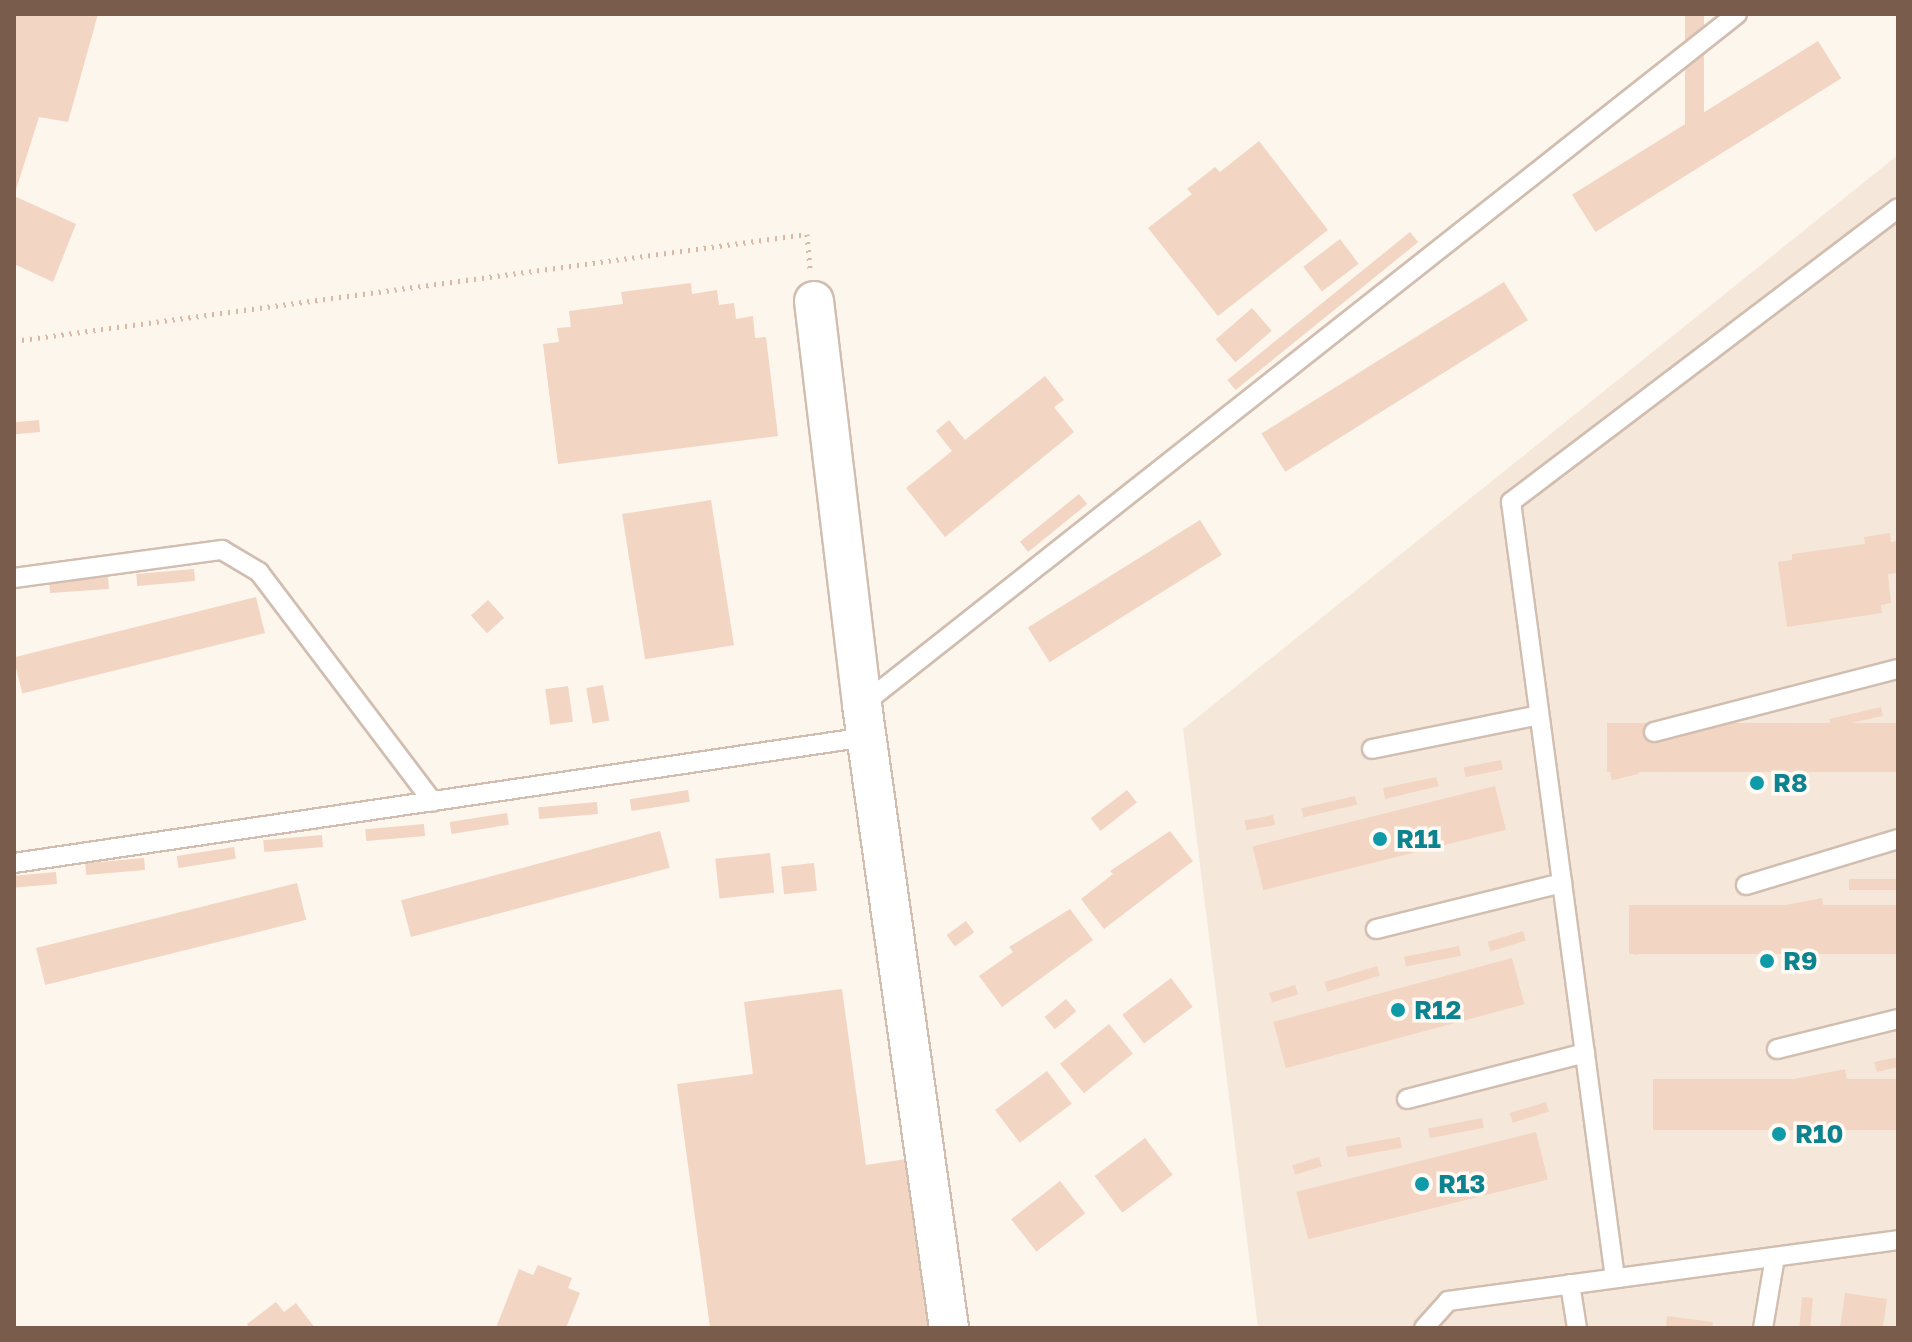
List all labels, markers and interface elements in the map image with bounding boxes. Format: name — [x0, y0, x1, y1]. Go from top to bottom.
place label: R8 — [1773, 767, 1808, 799]
marker: R8 — [1748, 774, 1766, 792]
place label: R11 — [1396, 823, 1441, 855]
marker: R11 — [1371, 830, 1389, 848]
place label: R9 — [1783, 945, 1818, 977]
marker: R9 — [1758, 952, 1776, 970]
place label: R12 — [1414, 994, 1461, 1026]
marker: R12 — [1389, 1001, 1407, 1019]
place label: R10 — [1795, 1118, 1843, 1150]
marker: R10 — [1770, 1125, 1788, 1143]
place label: R13 — [1438, 1168, 1485, 1200]
marker: R13 — [1413, 1175, 1431, 1193]

